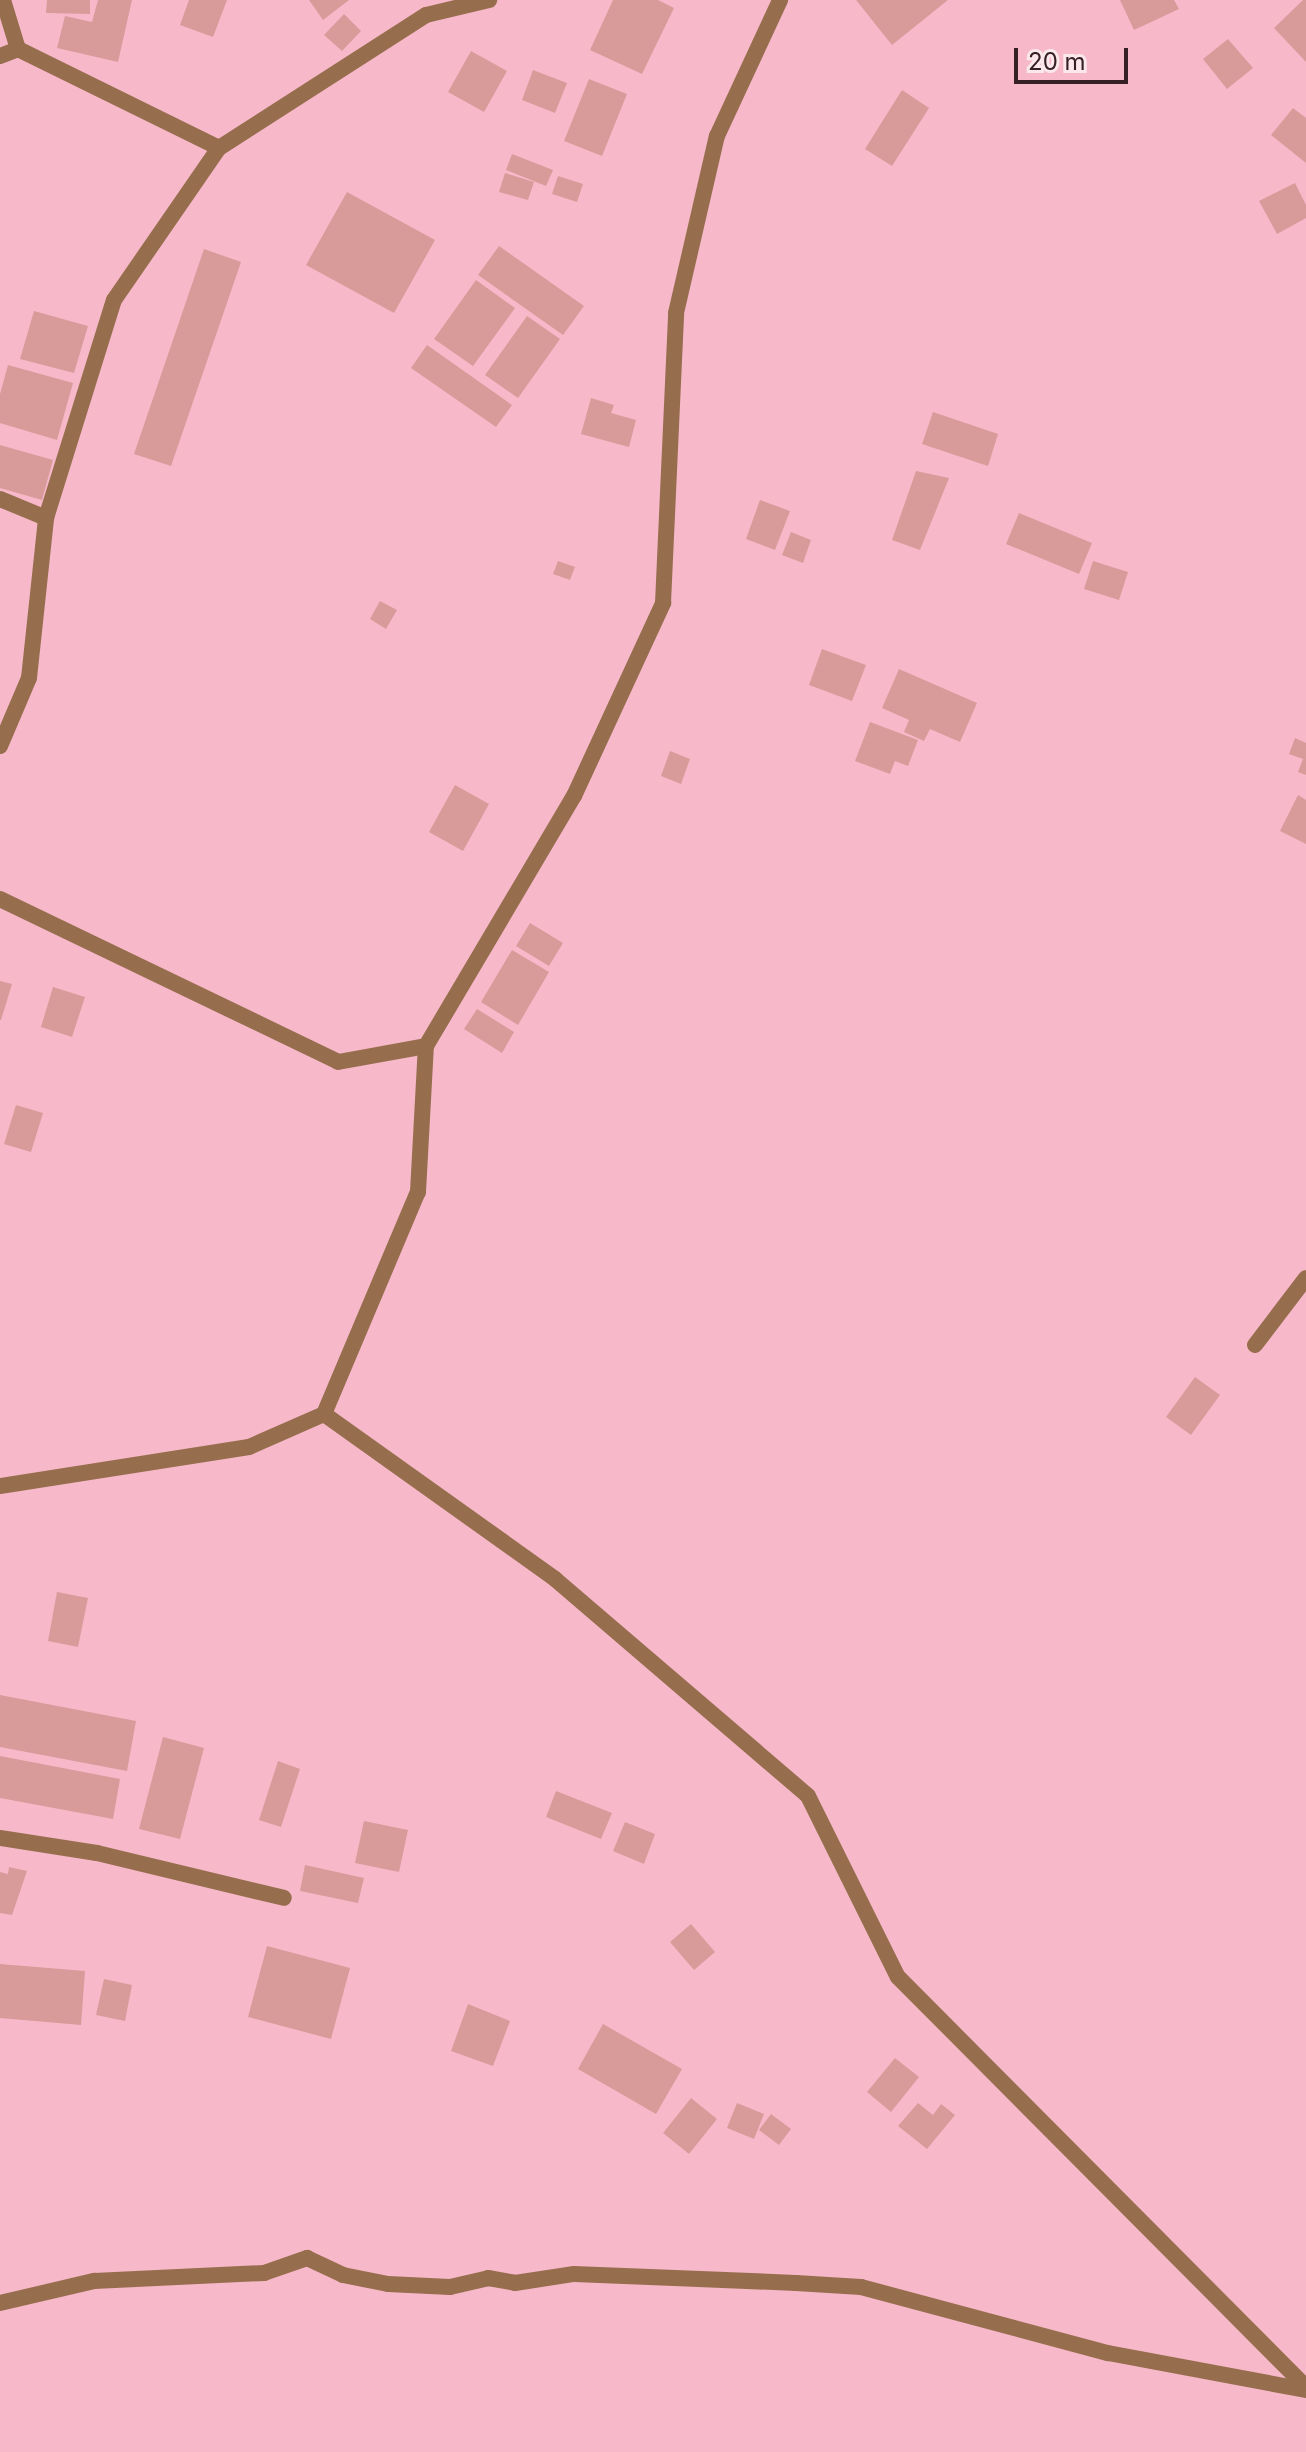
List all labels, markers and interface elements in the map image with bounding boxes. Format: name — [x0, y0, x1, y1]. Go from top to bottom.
scale bar — [1018, 32, 1132, 82]
text: 20 m — [1028, 47, 1086, 76]

